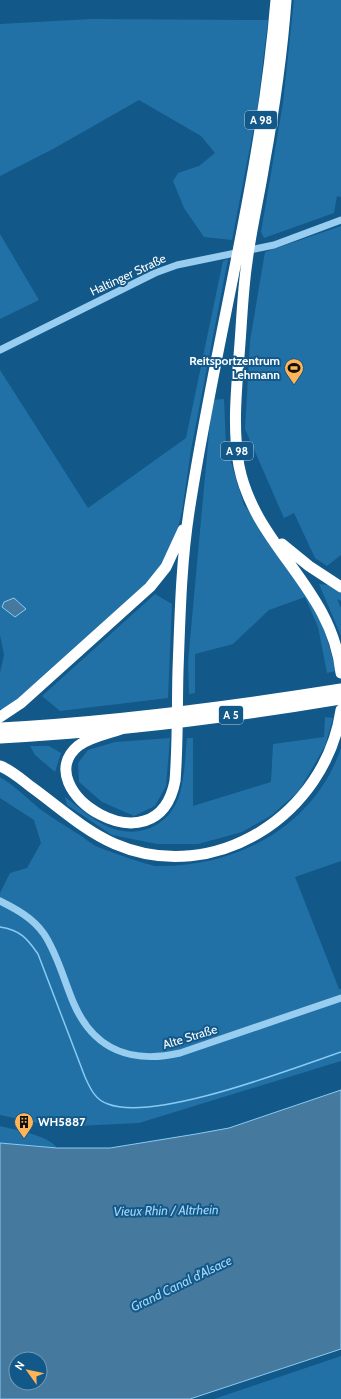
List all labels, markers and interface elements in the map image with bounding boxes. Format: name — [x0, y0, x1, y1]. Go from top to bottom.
road number: A 98 — [245, 111, 277, 129]
street label: Haltinger Straße — [87, 250, 168, 299]
place label: Reitsportzentrum Lehmann — [189, 353, 280, 382]
sports icon: Reitsportzentrum Lehmann — [283, 357, 305, 385]
road number: A 98 — [221, 442, 253, 460]
road number: A 5 — [219, 706, 243, 724]
street label: Alte Straße — [161, 1021, 219, 1052]
building icon: WH5887 — [13, 1111, 35, 1139]
place label: WH5887 — [38, 1114, 86, 1129]
water label: Vieux Rhin / Altrhein — [113, 1201, 219, 1219]
water label: Grand Canal d'Alsace — [128, 1252, 234, 1314]
north arrow — [8, 1351, 48, 1391]
text: N — [12, 1358, 28, 1373]

